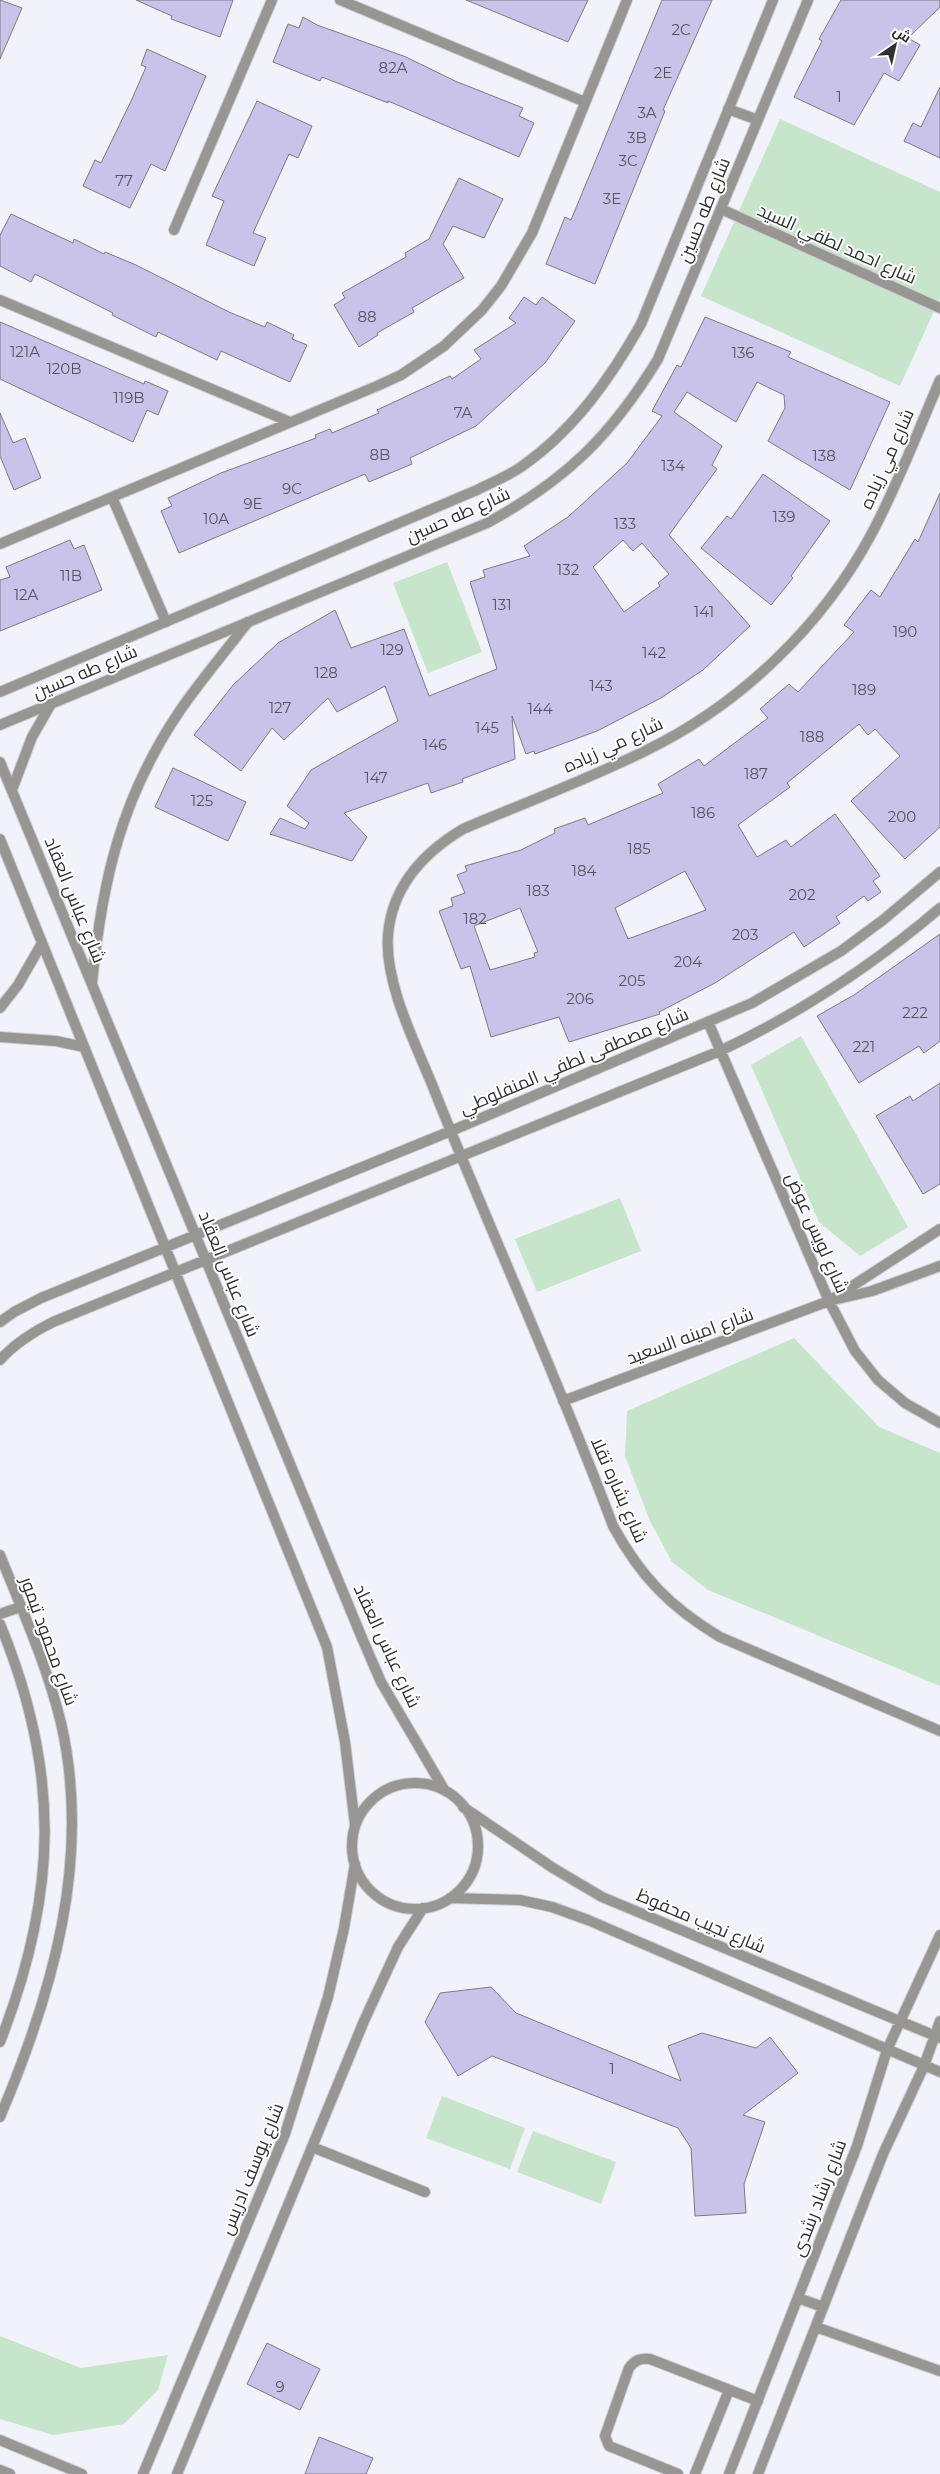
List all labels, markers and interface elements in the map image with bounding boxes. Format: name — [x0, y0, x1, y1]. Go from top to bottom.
house number: 2C — [671, 20, 691, 39]
north arrow — [870, 20, 920, 70]
text: ش — [890, 22, 915, 47]
house number: 82A — [379, 58, 408, 77]
house number: 2E — [654, 63, 672, 82]
house number: 1 — [836, 87, 842, 106]
house number: 3A — [637, 103, 657, 122]
house number: 3B — [627, 128, 647, 147]
house number: 3C — [618, 151, 638, 170]
street label: شارع طه حسين — [673, 154, 736, 266]
house number: 77 — [115, 171, 133, 190]
house number: 3E — [603, 189, 621, 208]
street label: شارع احمد لطفي السيد — [753, 199, 920, 292]
house number: 88 — [357, 307, 377, 326]
house number: 121A — [10, 342, 40, 361]
house number: 136 — [731, 343, 755, 362]
house number: 120B — [46, 359, 82, 378]
house number: 119B — [113, 388, 145, 407]
house number: 7A — [454, 403, 473, 422]
street label: شارع مي زياده — [855, 406, 922, 514]
house number: 8B — [370, 445, 390, 464]
house number: 138 — [812, 446, 836, 465]
house number: 134 — [661, 456, 685, 475]
house number: 9C — [282, 479, 302, 498]
street label: شارع طه حسين — [403, 482, 514, 549]
house number: 9E — [243, 494, 263, 513]
house number: 139 — [772, 507, 796, 526]
house number: 10A — [203, 509, 229, 528]
house number: 133 — [614, 514, 636, 533]
house number: 132 — [557, 560, 579, 579]
house number: 11B — [60, 566, 82, 585]
house number: 12A — [14, 585, 39, 604]
house number: 131 — [492, 595, 512, 614]
house number: 141 — [694, 602, 714, 621]
house number: 190 — [893, 622, 917, 641]
street label: شارع طه حسين — [29, 640, 141, 705]
house number: 129 — [380, 640, 404, 659]
house number: 142 — [642, 643, 666, 662]
house number: 128 — [314, 663, 338, 682]
house number: 143 — [589, 676, 613, 695]
house number: 189 — [852, 680, 876, 699]
house number: 127 — [269, 698, 292, 717]
house number: 144 — [527, 699, 553, 718]
street label: شارع مي زياده — [560, 712, 668, 780]
house number: 145 — [475, 718, 499, 737]
house number: 188 — [800, 727, 824, 746]
house number: 146 — [423, 735, 447, 754]
house number: 187 — [744, 764, 768, 783]
house number: 147 — [364, 768, 388, 787]
house number: 125 — [191, 791, 213, 810]
house number: 186 — [691, 803, 715, 822]
house number: 200 — [888, 807, 916, 826]
street label: شارع عباس العقاد — [39, 834, 110, 967]
house number: 185 — [627, 839, 651, 858]
house number: 184 — [572, 861, 597, 880]
house number: 183 — [526, 881, 550, 900]
house number: 202 — [789, 885, 815, 904]
house number: 182 — [463, 909, 487, 928]
house number: 203 — [732, 925, 758, 944]
house number: 204 — [674, 952, 702, 971]
house number: 205 — [619, 971, 645, 990]
house number: 206 — [566, 989, 594, 1008]
street label: شارع مصطفى لطفي المنفلوطي — [456, 1003, 693, 1122]
house number: 222 — [902, 1003, 928, 1022]
house number: 221 — [853, 1037, 875, 1056]
street label: شارع لويس عوض — [780, 1169, 853, 1297]
street label: شارع عباس العقاد — [193, 1208, 264, 1341]
street label: شارع امينه السعيد — [624, 1303, 757, 1370]
street label: شارع بشاره تقلا — [585, 1434, 652, 1547]
street label: شارع محمود تيمور — [14, 1573, 82, 1709]
street label: شارع عباس العقاد — [348, 1581, 425, 1712]
street label: شارع نجيب محفوظ — [633, 1884, 769, 1959]
house number: 1 — [609, 2059, 615, 2078]
street label: شارع يوسف ادريس — [216, 2100, 289, 2239]
street label: شارع رشاد رشدى — [787, 2136, 852, 2260]
house number: 9 — [275, 2377, 285, 2396]

